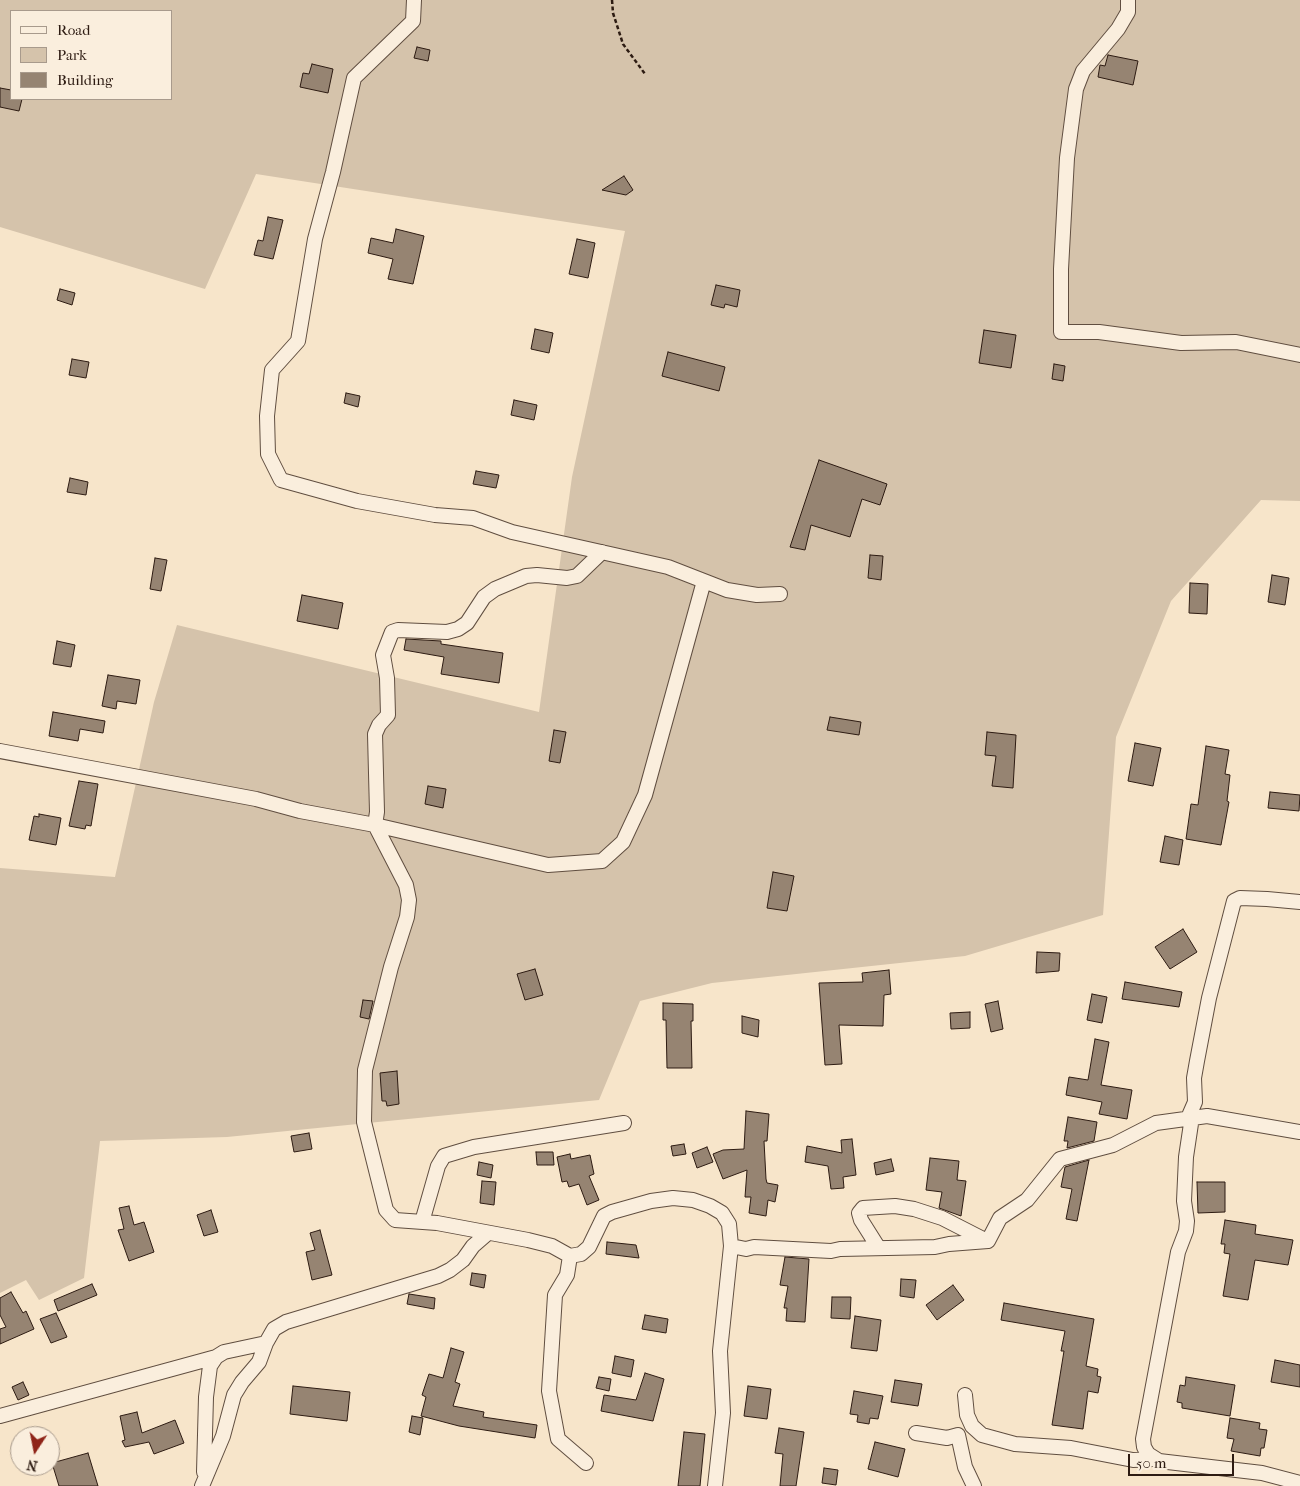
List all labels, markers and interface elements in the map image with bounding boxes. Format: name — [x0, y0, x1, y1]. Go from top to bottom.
legend — [10, 10, 172, 100]
text: Road — [57, 21, 90, 39]
text: Park — [57, 46, 87, 64]
text: Building — [57, 71, 113, 89]
north arrow — [10, 1426, 60, 1476]
scale bar — [1130, 1444, 1236, 1476]
text: 50 m — [1136, 1454, 1166, 1472]
text: N — [25, 1456, 39, 1475]

